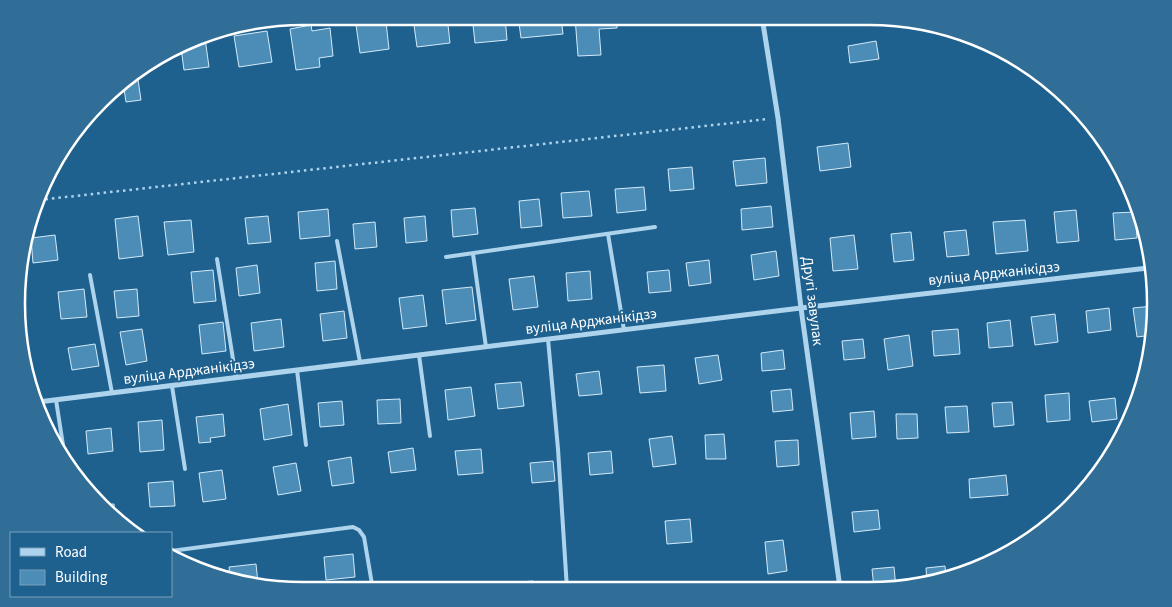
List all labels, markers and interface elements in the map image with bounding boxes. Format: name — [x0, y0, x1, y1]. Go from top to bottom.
street label: Другі завулак — [797, 255, 828, 347]
street label: вуліца Арджанікідзэ — [927, 256, 1061, 291]
street label: вуліца Арджанікідзэ — [524, 303, 658, 340]
street label: вуліца Арджанікідзэ — [122, 353, 256, 390]
legend — [10, 532, 172, 597]
text: Road — [55, 542, 87, 563]
text: Building — [55, 567, 108, 588]

